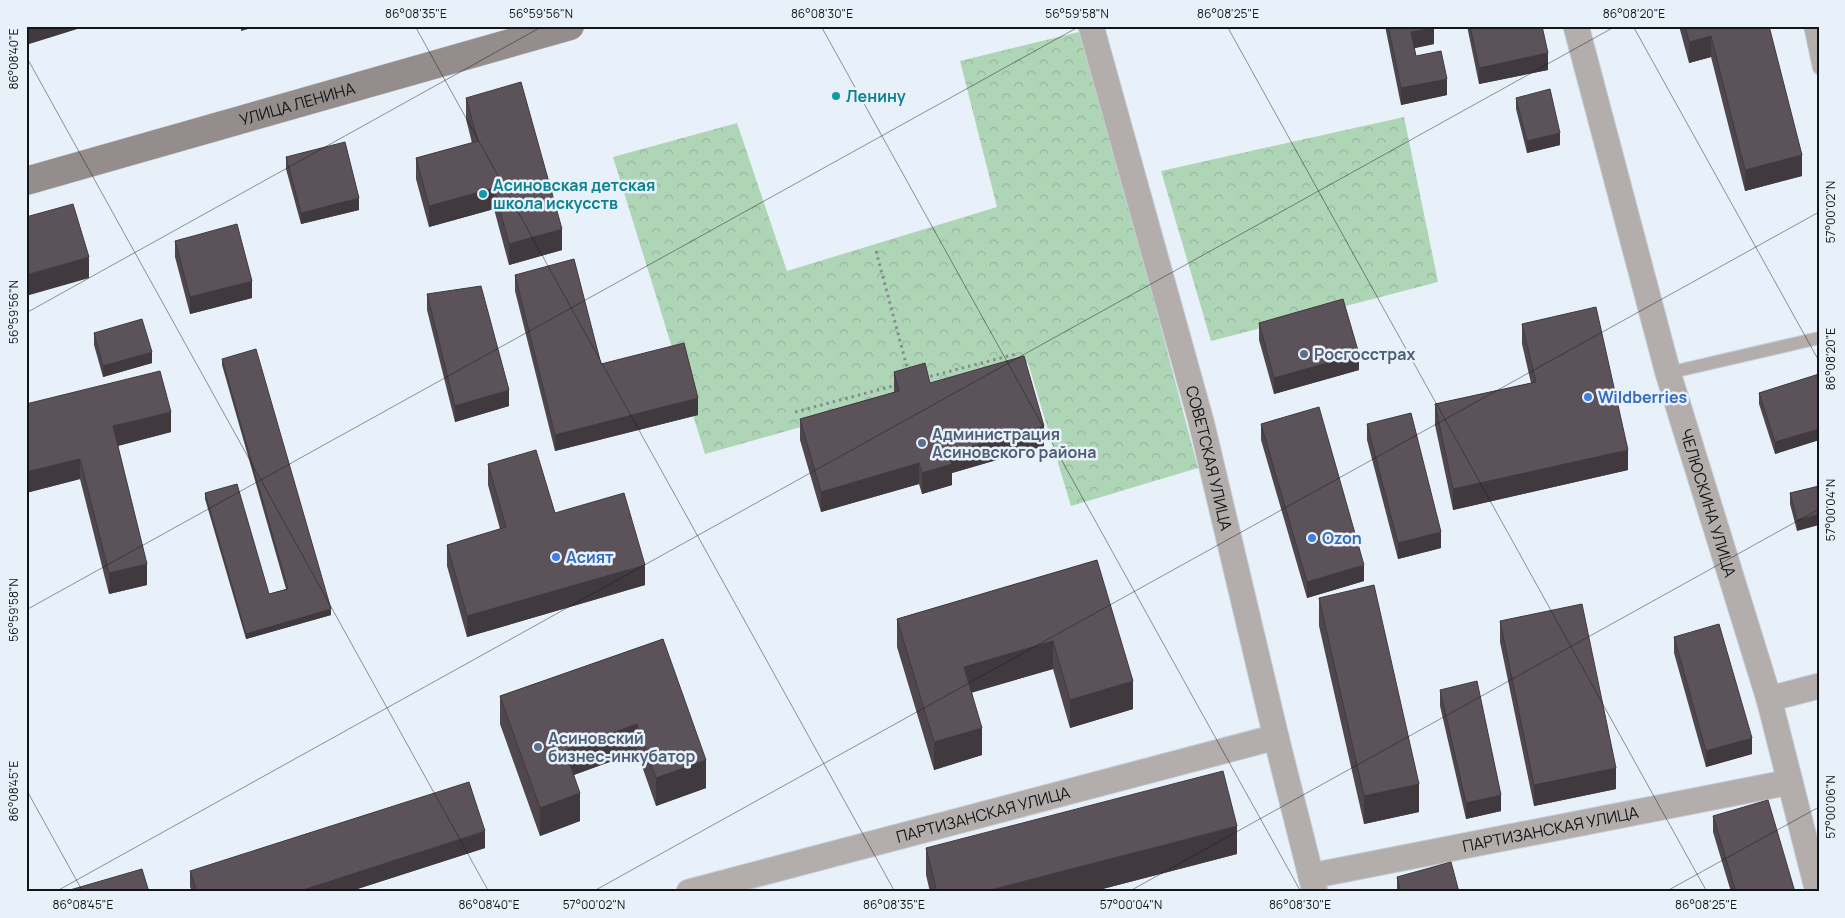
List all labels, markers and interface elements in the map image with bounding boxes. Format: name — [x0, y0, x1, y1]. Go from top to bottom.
text: 86°08'35"E — [385, 5, 447, 22]
text: 56°59'56"N — [509, 5, 573, 22]
text: 86°08'30"E — [791, 5, 853, 22]
text: 56°59'58"N — [1045, 5, 1109, 22]
text: 86°08'25"E — [1197, 5, 1259, 22]
text: 86°08'20"E — [1603, 5, 1665, 22]
text: 86°08'40"E — [5, 28, 22, 90]
street label: УЛИЦА ЛЕНИНА — [237, 77, 358, 131]
place label: Ленину — [846, 85, 906, 107]
marker: Ленину — [830, 90, 842, 102]
place label: Асиновская детская школа искусств — [493, 174, 655, 214]
text: 57°00'02"N — [1822, 181, 1839, 243]
marker: Асиновская детская школа искусств — [477, 188, 489, 200]
text: 56°59'56"N — [5, 280, 22, 344]
text: 86°08'20"E — [1822, 328, 1839, 390]
place label: Росгосстрах — [1314, 343, 1415, 365]
marker: Росгосстрах — [1298, 348, 1310, 360]
street label: СОВЕТСКАЯ УЛИЦА — [1181, 383, 1238, 533]
place label: Wildberries — [1598, 386, 1688, 408]
marker: Wildberries — [1582, 391, 1594, 403]
place label: Администрация Асиновского района — [932, 423, 1096, 463]
street label: ЧЕЛЮСКИНА УЛИЦА — [1675, 426, 1742, 580]
marker: Администрация Асиновского района — [916, 437, 928, 449]
text: 57°00'04"N — [1822, 479, 1839, 541]
place label: Ozon — [1322, 527, 1362, 549]
marker: Ozon — [1306, 532, 1318, 544]
place label: Асият — [566, 546, 614, 568]
marker: Асият — [550, 551, 562, 563]
text: 56°59'58"N — [5, 578, 22, 642]
place label: Асиновский бизнес-инкубатор — [548, 727, 695, 767]
marker: Асиновский бизнес-инкубатор — [532, 741, 544, 753]
text: 86°08'45"E — [5, 760, 22, 821]
text: 57°00'06"N — [1822, 775, 1839, 839]
street label: ПАРТИЗАНСКАЯ УЛИЦА — [894, 781, 1072, 848]
street label: ПАРТИЗАНСКАЯ УЛИЦА — [1460, 801, 1640, 857]
text: 86°08'45"E — [53, 896, 114, 913]
text: 86°08'40"E — [458, 896, 520, 913]
text: 57°00'02"N — [563, 896, 625, 913]
text: 86°08'35"E — [863, 896, 925, 913]
text: 57°00'04"N — [1100, 896, 1162, 913]
text: 86°08'30"E — [1269, 896, 1331, 913]
text: 86°08'25"E — [1675, 896, 1737, 913]

